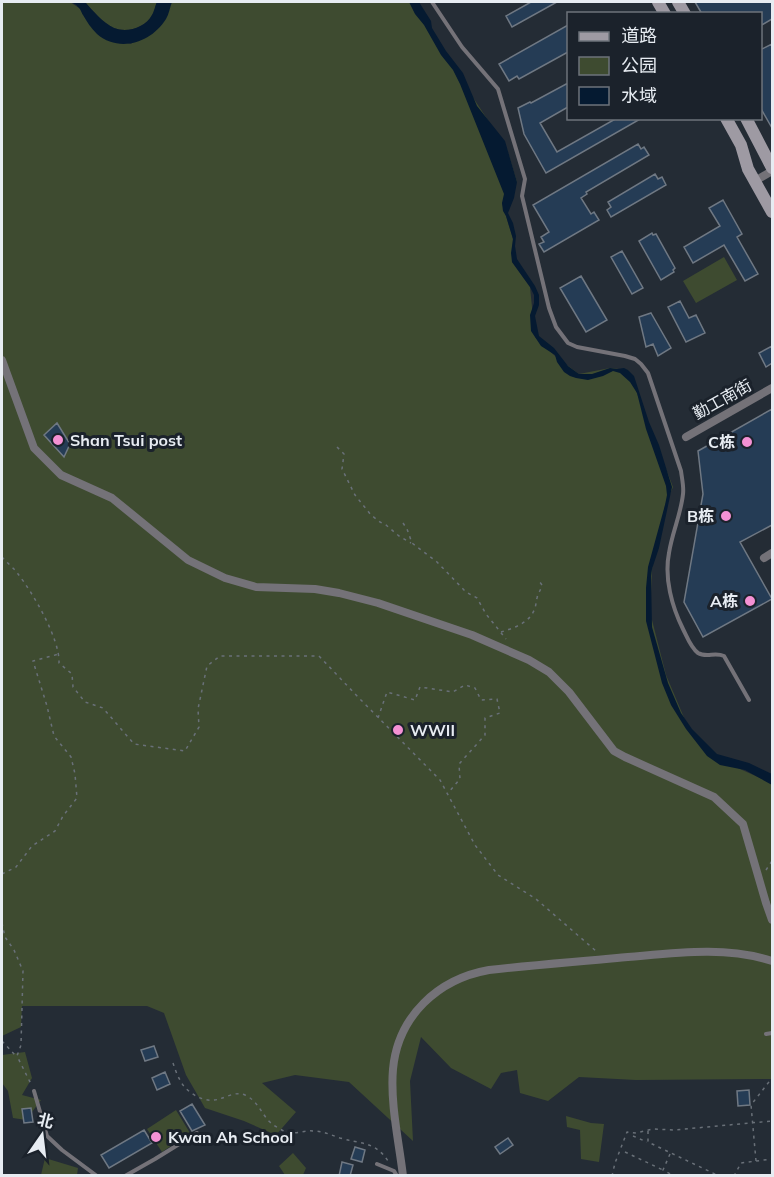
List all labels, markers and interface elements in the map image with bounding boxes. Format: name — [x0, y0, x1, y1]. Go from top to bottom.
legend — [567, 12, 762, 120]
text: 道路 — [621, 24, 657, 47]
text: 公园 — [621, 54, 657, 77]
text: 水域 — [621, 84, 657, 107]
street label: 勤工南街 — [689, 375, 755, 423]
place label: Shan Tsui post — [70, 430, 182, 450]
place label: C栋 — [708, 432, 735, 452]
marker: Shan Tsui post — [51, 433, 65, 447]
marker: C栋 — [740, 435, 754, 449]
place label: B栋 — [687, 506, 714, 526]
marker: B栋 — [719, 509, 733, 523]
place label: A栋 — [710, 591, 738, 611]
marker: A栋 — [743, 594, 757, 608]
place label: WWII — [410, 720, 455, 740]
marker: WWII — [391, 723, 405, 737]
north arrow — [12, 1105, 72, 1165]
text: 北 — [35, 1109, 56, 1132]
place label: Kwan Ah School — [168, 1127, 293, 1147]
marker: Kwan Ah School — [149, 1130, 163, 1144]

